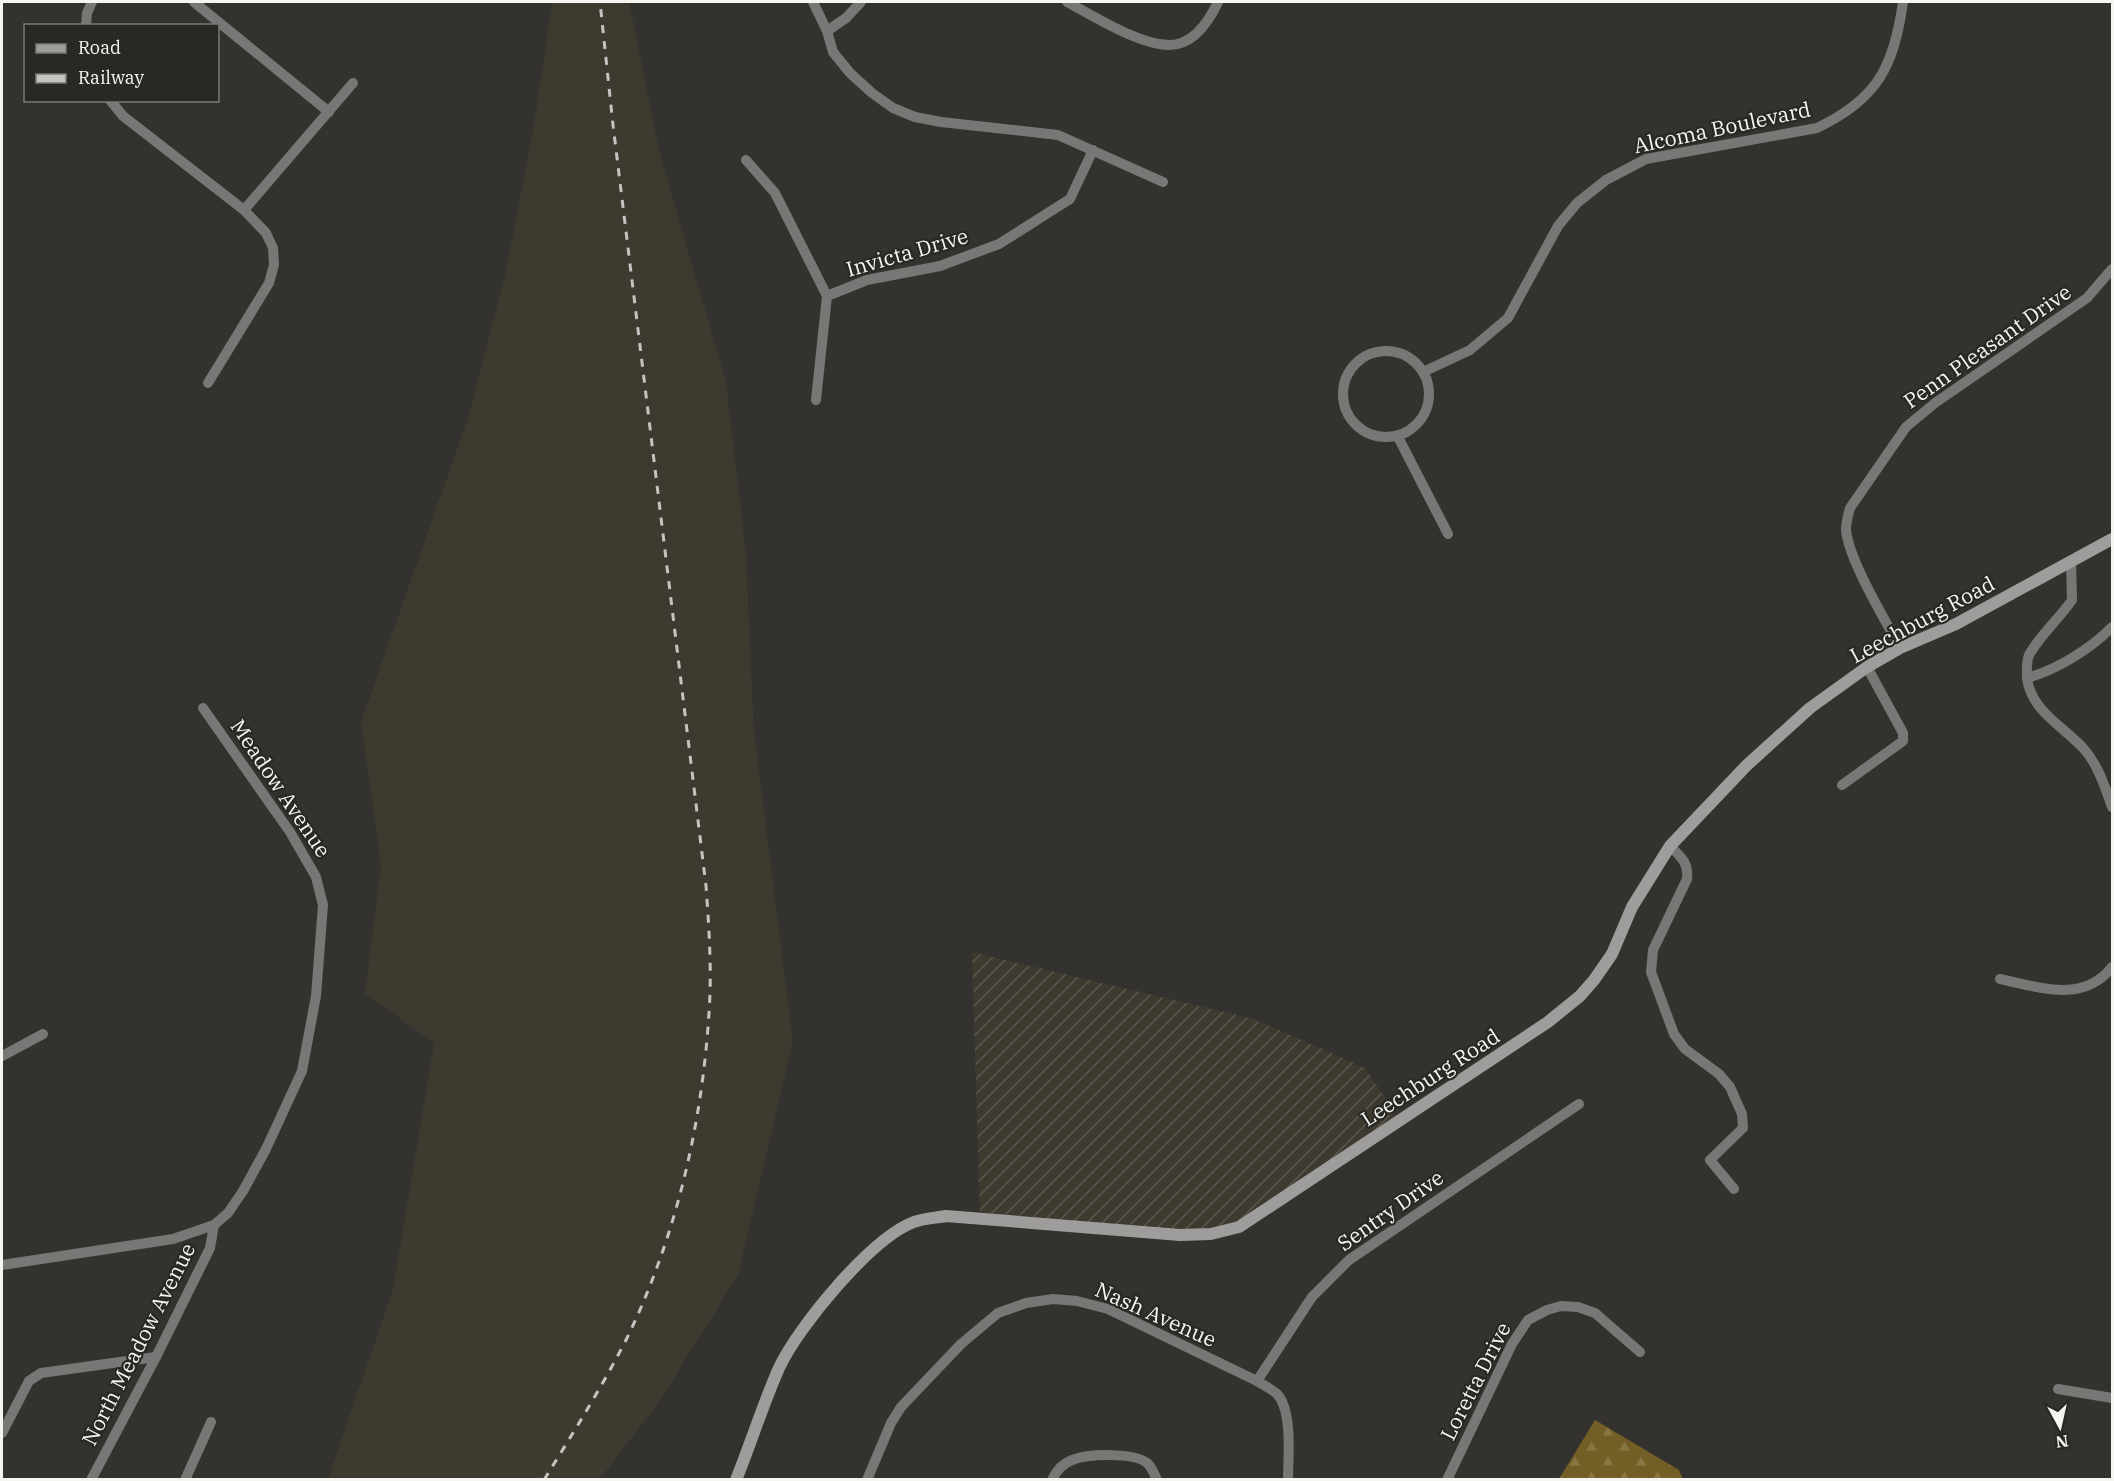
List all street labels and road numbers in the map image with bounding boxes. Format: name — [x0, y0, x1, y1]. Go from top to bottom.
street label: Alcoma Boulevard — [1631, 95, 1813, 159]
street label: Invicta Drive — [843, 221, 971, 283]
street label: Penn Pleasant Drive — [1898, 278, 2076, 414]
street label: Leechburg Road — [1845, 569, 1999, 669]
street label: Meadow Avenue — [224, 714, 338, 862]
street label: Leechburg Road — [1355, 1022, 1505, 1132]
street label: Sentry Drive — [1331, 1163, 1449, 1257]
street label: North Meadow Avenue — [75, 1238, 201, 1450]
street label: Nash Avenue — [1091, 1275, 1221, 1353]
street label: Loretta Drive — [1433, 1317, 1517, 1445]

